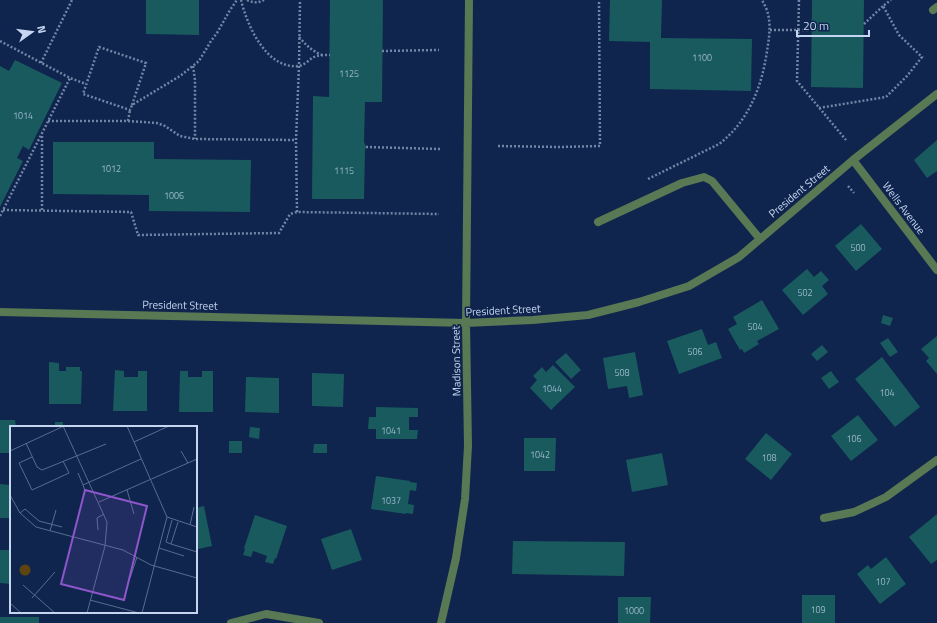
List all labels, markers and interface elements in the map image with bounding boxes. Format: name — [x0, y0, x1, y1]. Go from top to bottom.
north arrow — [12, 12, 52, 52]
scale bar — [797, 12, 869, 38]
text: 20 m — [803, 16, 829, 35]
text: N — [33, 24, 50, 35]
house number: 1100 — [692, 51, 712, 64]
house number: 1125 — [339, 67, 359, 80]
house number: 1014 — [13, 109, 33, 122]
street label: President Street — [765, 161, 833, 221]
house number: 1012 — [101, 162, 121, 175]
house number: 1115 — [334, 164, 354, 177]
street label: Wells Avenue — [879, 178, 929, 238]
house number: 1006 — [164, 189, 184, 202]
house number: 500 — [850, 241, 866, 254]
house number: 502 — [797, 286, 813, 299]
street label: President Street — [142, 296, 218, 314]
street label: President Street — [465, 300, 541, 320]
house number: 504 — [747, 320, 763, 333]
street label: Madison Street — [447, 325, 465, 396]
house number: 506 — [687, 345, 703, 358]
house number: 508 — [614, 366, 630, 379]
house number: 1044 — [542, 382, 562, 395]
house number: 104 — [879, 386, 895, 399]
house number: 1041 — [381, 424, 401, 437]
inset map — [10, 426, 197, 613]
house number: 106 — [846, 432, 862, 445]
house number: 1042 — [530, 448, 550, 461]
house number: 108 — [761, 451, 777, 464]
house number: 1037 — [381, 494, 401, 507]
house number: 107 — [875, 575, 891, 588]
house number: 109 — [810, 603, 826, 616]
house number: 1000 — [624, 604, 644, 617]

